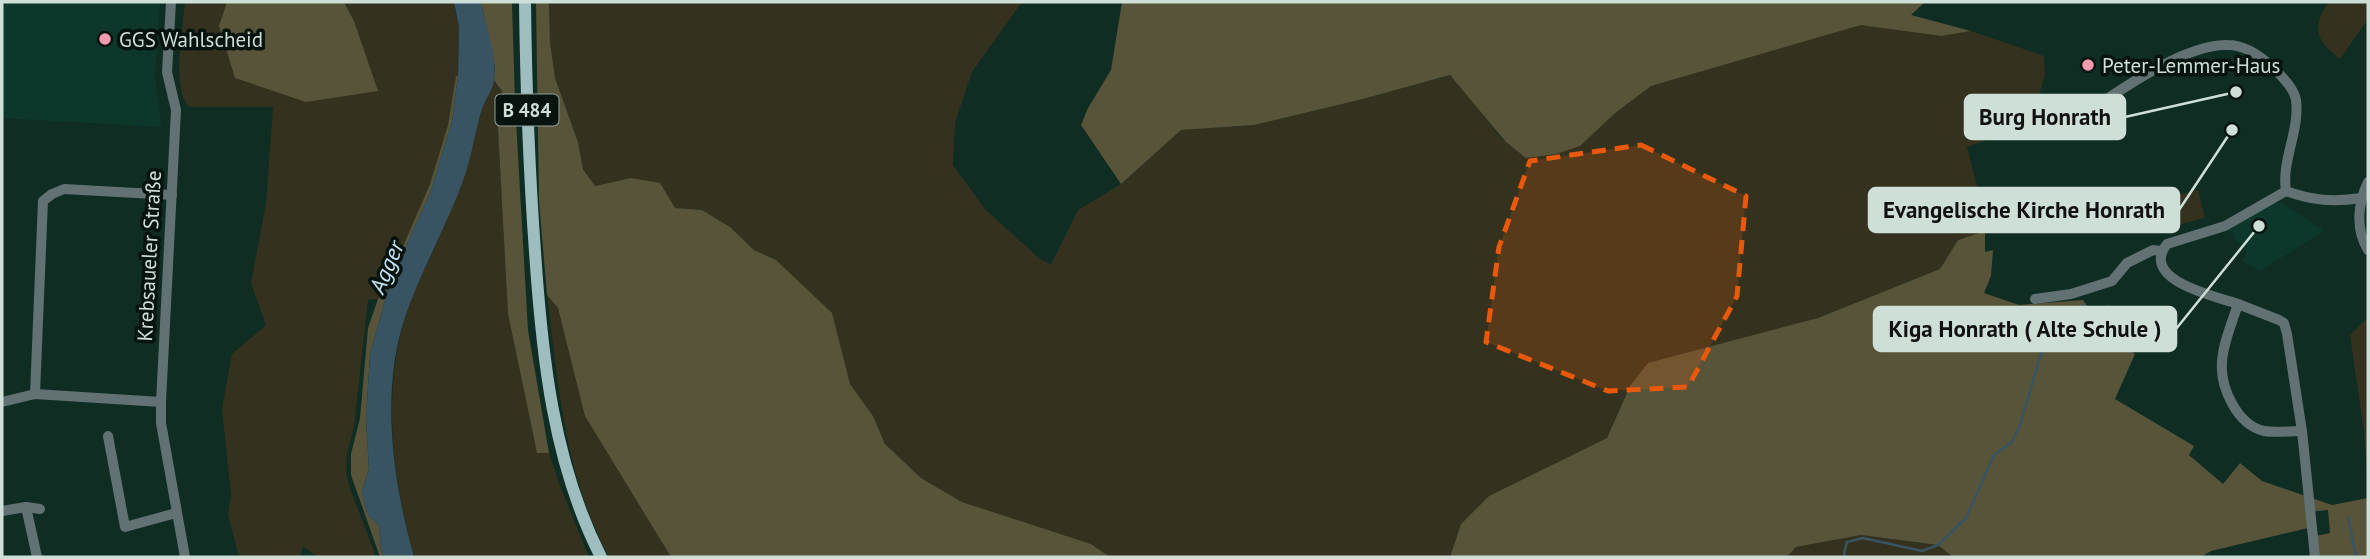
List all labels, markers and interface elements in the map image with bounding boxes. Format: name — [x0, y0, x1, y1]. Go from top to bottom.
place label: GGS Wahlscheid — [119, 26, 263, 53]
marker: GGS Wahlscheid — [97, 31, 113, 47]
place label: Peter-Lemmer-Haus — [2102, 52, 2280, 79]
marker: Peter-Lemmer-Haus — [2080, 57, 2096, 73]
road number: B 484 — [496, 94, 558, 125]
callout: Burg Honrath — [1965, 95, 2125, 139]
text: Burg Honrath — [1979, 102, 2111, 131]
street label: Krebsaueler Straße — [131, 170, 167, 342]
callout: Evangelische Kirche Honrath — [1869, 188, 2179, 232]
text: Evangelische Kirche Honrath — [1883, 195, 2165, 224]
water label: Agger — [362, 235, 411, 299]
callout: Kiga Honrath ( Alte Schule ) — [1874, 307, 2176, 351]
text: Kiga Honrath ( Alte Schule ) — [1888, 314, 2162, 343]

